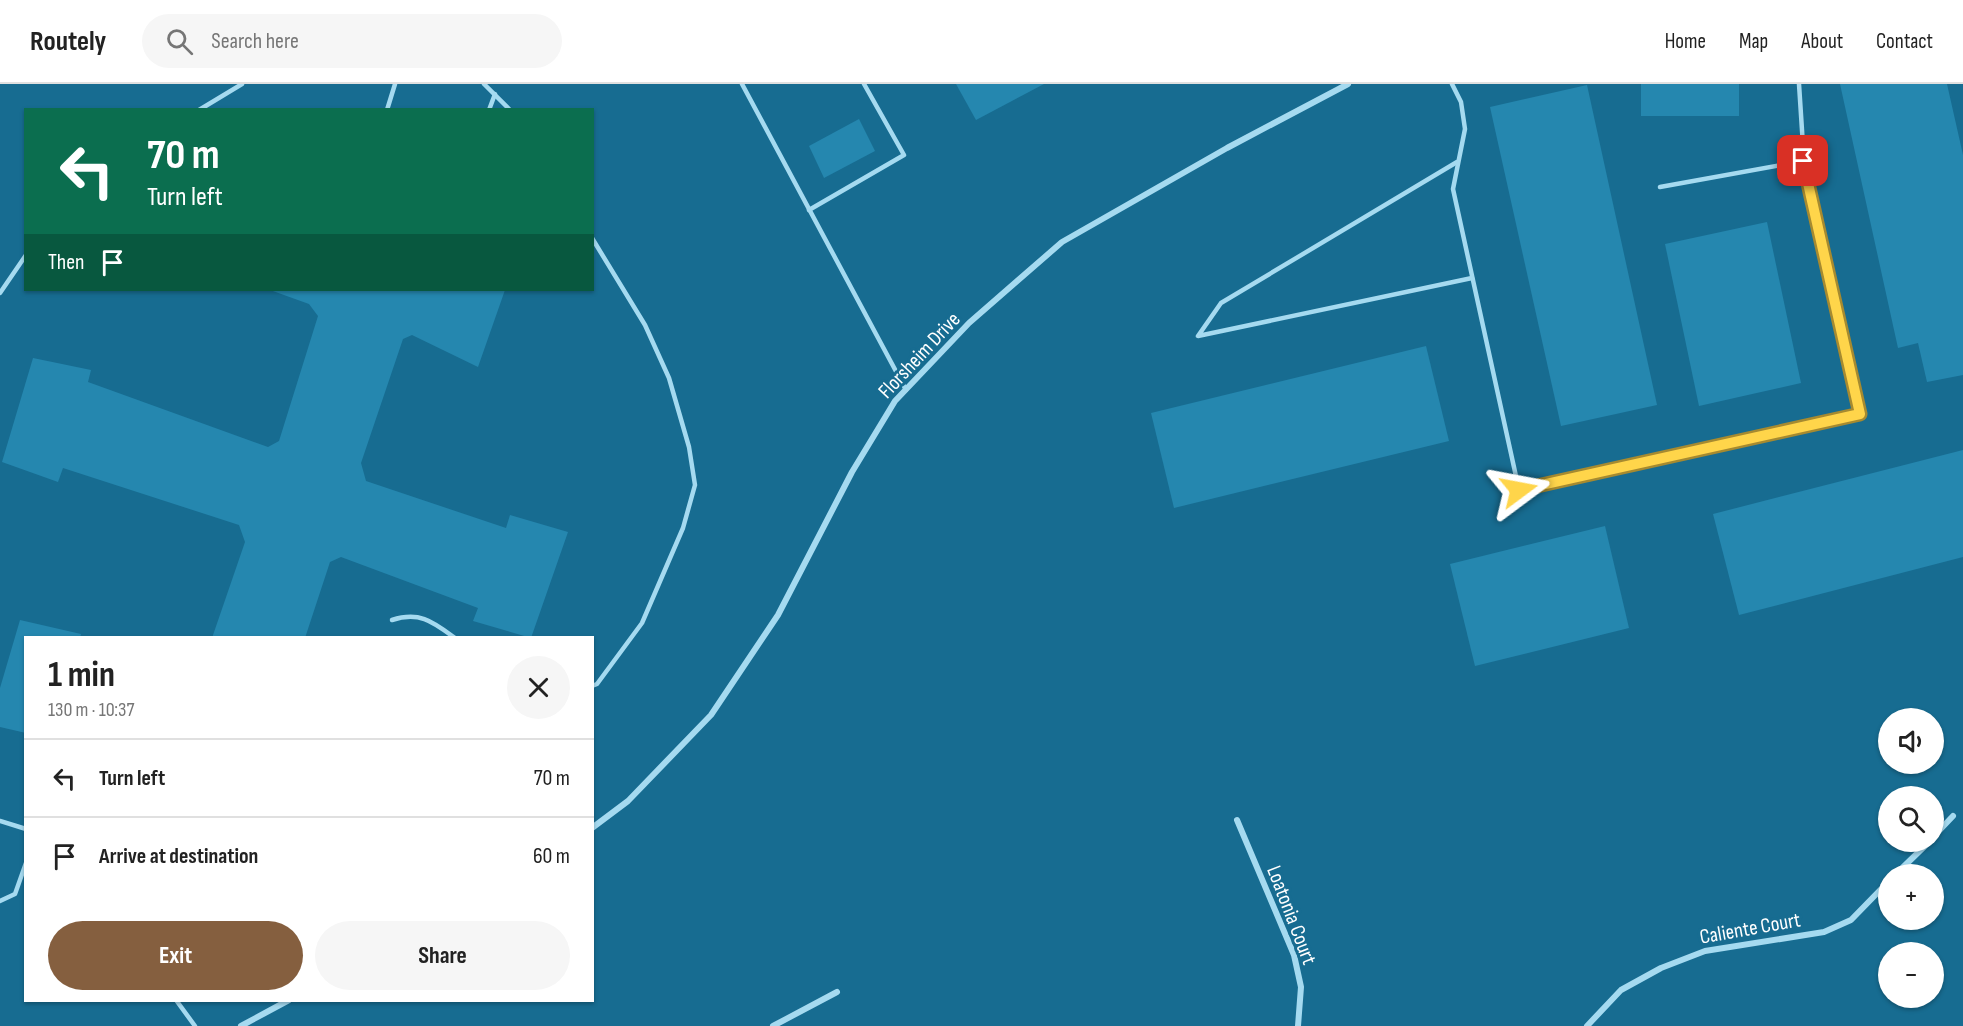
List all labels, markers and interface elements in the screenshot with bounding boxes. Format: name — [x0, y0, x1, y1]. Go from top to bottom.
search box — [142, 14, 562, 68]
text: Routely — [30, 25, 106, 58]
icon: search — [163, 25, 196, 58]
text: Search here — [211, 28, 299, 55]
text: Home — [1665, 29, 1706, 54]
text: Map — [1739, 29, 1768, 54]
text: About — [1801, 29, 1843, 54]
text: Contact — [1876, 29, 1933, 54]
text: 70 m — [147, 130, 220, 181]
icon: left — [48, 132, 126, 210]
pin — [1777, 135, 1828, 186]
icon: arrive — [1786, 144, 1819, 177]
text: Turn left — [147, 181, 223, 213]
icon: arrive — [96, 246, 129, 279]
text: Then — [48, 249, 84, 276]
street label: Florsheim Drive — [873, 307, 966, 404]
position arrow — [1487, 458, 1551, 522]
text: 1 min — [48, 654, 115, 697]
button: close — [507, 656, 570, 719]
text: 130 m · 10:37 — [48, 698, 135, 722]
map controls — [1878, 708, 1944, 1008]
button: sound — [1878, 708, 1944, 774]
icon: left — [48, 762, 81, 795]
text: Turn left — [99, 765, 165, 792]
text: 70 m — [534, 765, 570, 792]
button: search — [1878, 786, 1944, 852]
icon: arrive — [48, 840, 81, 873]
text: Arrive at destination — [99, 843, 258, 870]
text: 60 m — [533, 843, 570, 870]
street label: Loatonia Court — [1261, 862, 1322, 968]
button: + — [1878, 864, 1944, 930]
street label: Caliente Court — [1698, 907, 1802, 950]
button: Exit — [48, 921, 303, 990]
button: Share — [315, 921, 570, 990]
button: − — [1878, 942, 1944, 1008]

